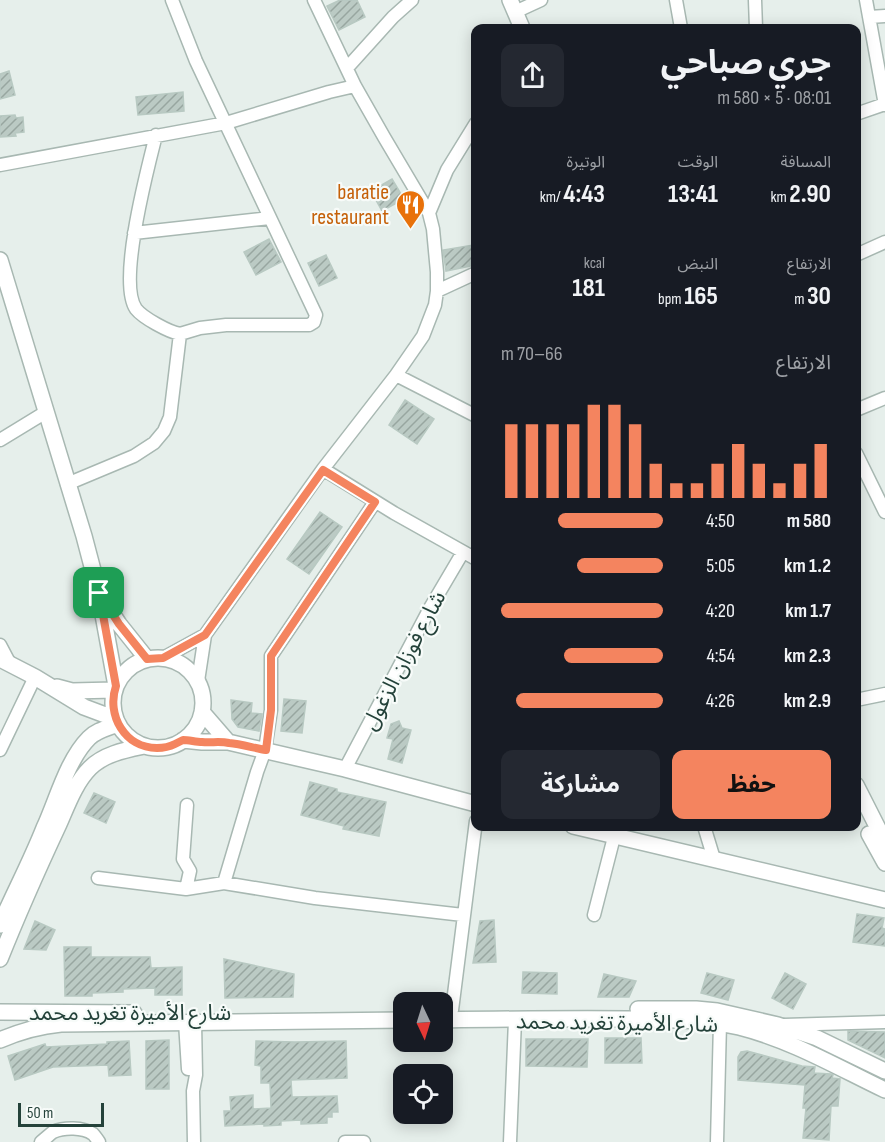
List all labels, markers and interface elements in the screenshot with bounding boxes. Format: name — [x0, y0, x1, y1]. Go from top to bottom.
text: جري صباحي — [661, 43, 831, 83]
button: share — [501, 44, 564, 107]
text: 08:01 · 5 × 580 m — [717, 86, 831, 110]
text: الوتيرة — [567, 153, 605, 172]
text: الوقت — [678, 153, 718, 172]
text: المسافة — [781, 153, 831, 172]
place label: baratie restaurant — [311, 179, 389, 231]
text: 4:43 — [563, 179, 605, 210]
text: 13:41 — [668, 179, 718, 210]
text: 2.90 — [789, 179, 831, 210]
restaurant icon: baratie restaurant — [394, 188, 426, 230]
text: /km — [540, 188, 563, 207]
text: km — [770, 188, 789, 207]
text: kcal — [584, 254, 605, 273]
text: النبض — [677, 255, 718, 274]
text: الارتفاع — [787, 255, 831, 274]
text: 181 — [572, 273, 605, 304]
text: 165 — [684, 281, 718, 312]
text: 30 — [807, 281, 831, 312]
text: bpm — [658, 290, 684, 309]
text: m — [794, 290, 807, 309]
text: 66–70 m — [501, 342, 563, 366]
text: الارتفاع — [776, 351, 831, 375]
text: 4:50 — [706, 509, 735, 533]
text: 580 m — [787, 509, 831, 533]
text: 5:05 — [706, 554, 735, 578]
text: 1.2 km — [784, 554, 831, 578]
pin — [73, 567, 124, 618]
icon: arrive — [82, 576, 115, 609]
street label: شارع فوزان الزغول — [356, 586, 454, 736]
text: 4:20 — [706, 599, 735, 623]
text: 1.7 km — [785, 599, 831, 623]
text: 4:54 — [706, 644, 735, 668]
text: 2.3 km — [784, 644, 831, 668]
text: 4:26 — [706, 689, 735, 713]
text: 2.9 km — [784, 689, 831, 713]
button: مشاركة — [501, 750, 660, 819]
button: حفظ — [672, 750, 831, 819]
north arrow — [393, 992, 453, 1052]
map controls — [393, 992, 453, 1124]
street label: شارع الأميرة تغريد محمد — [29, 1000, 231, 1029]
street label: شارع الأميرة تغريد محمد — [516, 1008, 718, 1041]
button: locate — [393, 1064, 453, 1124]
scale bar — [18, 1100, 104, 1128]
text: 50 m — [27, 1104, 53, 1123]

